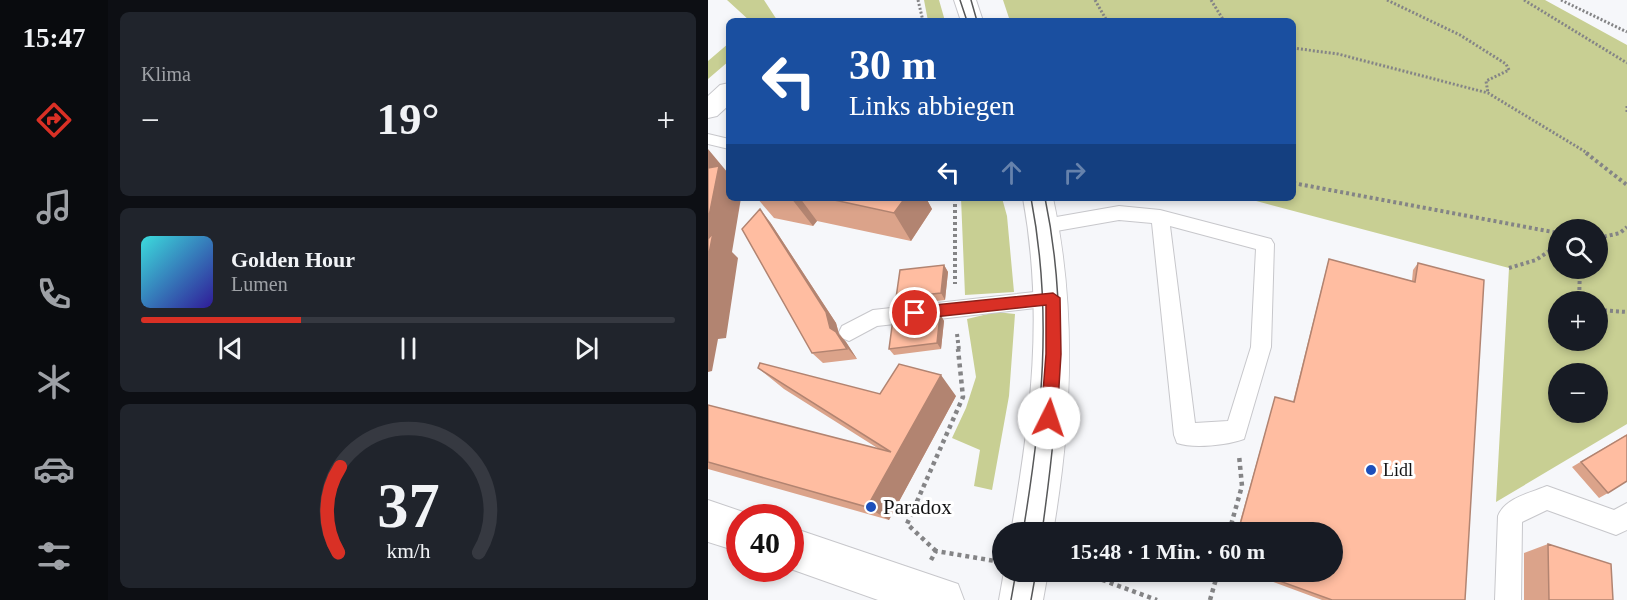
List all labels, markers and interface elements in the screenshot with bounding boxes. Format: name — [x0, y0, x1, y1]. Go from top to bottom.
text: 15:47 — [23, 23, 86, 53]
icon: left — [750, 42, 828, 120]
text: 30 m — [849, 42, 937, 88]
text: Klima — [141, 63, 191, 85]
text: Links abbiegen — [849, 91, 1015, 121]
text: 19° — [377, 94, 440, 144]
icon: directions — [33, 99, 75, 141]
text: − — [141, 102, 160, 138]
text: + — [656, 102, 675, 138]
icon: left — [932, 156, 965, 189]
icon: ahead — [995, 156, 1028, 189]
icon: right — [1058, 156, 1091, 189]
icon: music — [33, 186, 75, 228]
map controls — [1548, 219, 1608, 423]
button: search — [1548, 219, 1608, 279]
text: Golden Hour — [231, 247, 355, 272]
icon: phone — [33, 273, 75, 315]
text: Lumen — [231, 273, 288, 295]
pin — [889, 287, 940, 338]
button: + — [1548, 291, 1608, 351]
icon: arrive — [898, 296, 931, 329]
icon: previous — [214, 332, 247, 365]
icon: pause — [392, 332, 425, 365]
icon: next — [570, 332, 603, 365]
icon: climate — [33, 361, 75, 403]
button: − — [1548, 363, 1608, 423]
position arrow — [1017, 386, 1081, 450]
icon: car — [33, 448, 75, 490]
place label: Lidl — [1383, 460, 1413, 480]
marker: Lidl — [1364, 463, 1378, 477]
text: 37 — [377, 471, 439, 540]
place label: Paradox — [883, 495, 952, 519]
marker: Paradox — [864, 500, 878, 514]
speed limit sign: 40 — [726, 504, 804, 582]
icon: filters — [33, 535, 75, 577]
text: km/h — [386, 539, 430, 563]
text: 15:48 · 1 Min. · 60 m — [1070, 539, 1265, 564]

